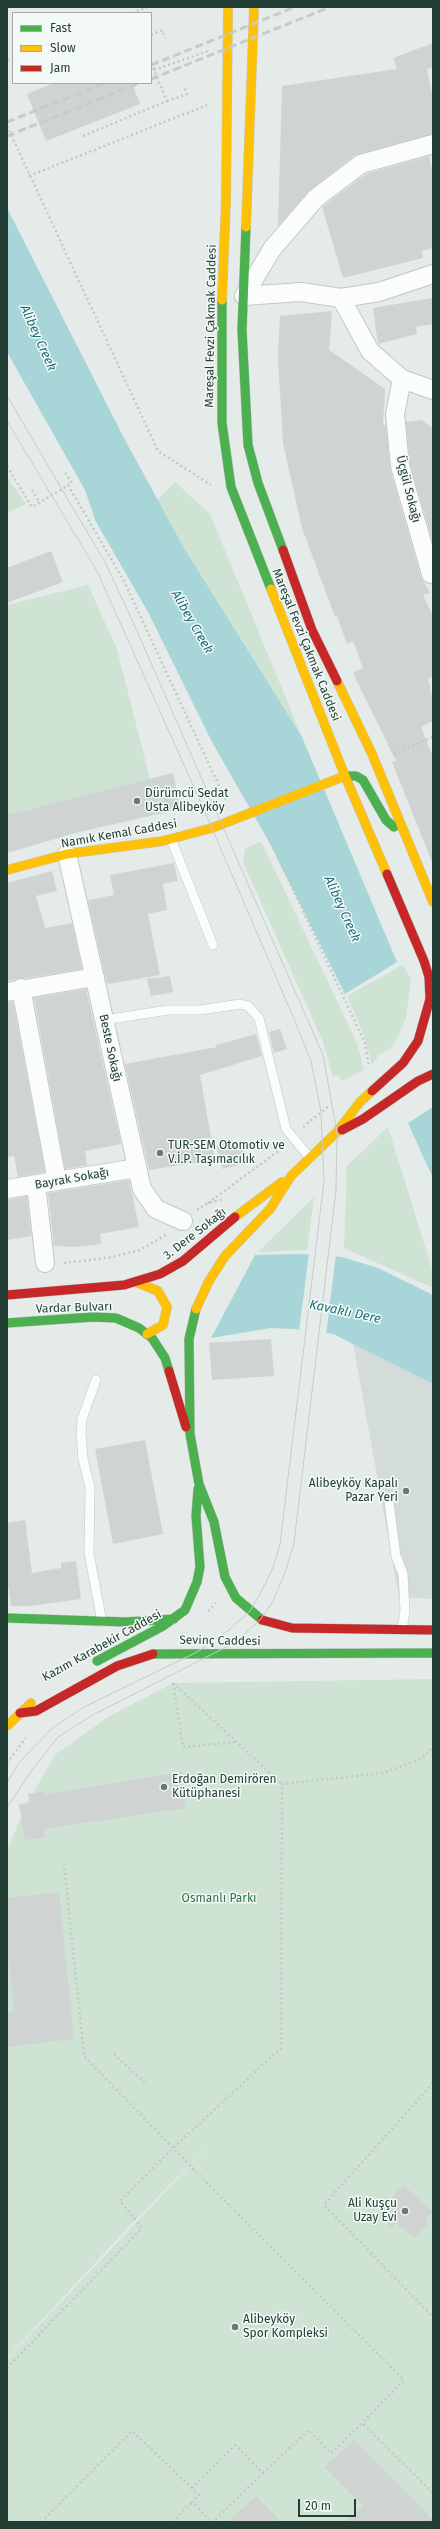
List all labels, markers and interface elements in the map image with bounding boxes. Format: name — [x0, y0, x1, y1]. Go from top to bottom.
legend — [12, 12, 152, 84]
text: Fast — [50, 21, 72, 35]
text: Slow — [50, 41, 76, 55]
text: Jam — [50, 61, 70, 75]
street label: Mareşal Fevzi Çakmak Caddesi — [202, 244, 220, 408]
water label: Alibey Creek — [17, 303, 59, 373]
street label: Üçgül Sokağı — [393, 454, 423, 524]
street label: Mareşal Fevzi Çakmak Caddesi — [269, 567, 343, 723]
water label: Alibey Creek — [168, 588, 216, 656]
place label: Dürümcü Sedat Usta Alibeyköy — [145, 787, 229, 815]
marker: Dürümcü Sedat Usta Alibeyköy — [132, 796, 142, 806]
street label: Namık Kemal Caddesi — [60, 817, 178, 851]
water label: Alibey Creek — [321, 874, 363, 944]
street label: Beste Sokağı — [96, 1013, 124, 1083]
place label: TUR-SEM Otomotiv ve V.İ.P. Taşımacılık — [168, 1139, 285, 1167]
marker: TUR-SEM Otomotiv ve V.İ.P. Taşımacılık — [155, 1148, 165, 1158]
street label: Bayrak Sokağı — [34, 1165, 110, 1193]
street label: 3. Dere Sokağı — [161, 1205, 229, 1263]
water label: Kavaklı Dere — [308, 1297, 382, 1327]
street label: Vardar Bulvarı — [36, 1299, 112, 1317]
place label: Alibeyköy Kapalı Pazar Yeri — [309, 1477, 398, 1505]
marker: Alibeyköy Kapalı Pazar Yeri — [401, 1486, 411, 1496]
street label: Kazım Karabekir Caddesi — [40, 1607, 164, 1685]
street label: Sevinç Caddesi — [179, 1633, 261, 1649]
place label: Erdoğan Demirören Kütüphanesi — [172, 1773, 277, 1801]
marker: Erdoğan Demirören Kütüphanesi — [159, 1782, 169, 1792]
park label: Osmanlı Parkı — [182, 1892, 256, 1906]
place label: Ali Kuşçu Uzay Evi — [348, 2197, 397, 2225]
marker: Ali Kuşçu Uzay Evi — [400, 2206, 410, 2216]
place label: Alibeyköy Spor Kompleksi — [243, 2313, 328, 2341]
marker: Alibeyköy Spor Kompleksi — [230, 2322, 240, 2332]
scale bar — [300, 2491, 358, 2517]
text: 20 m — [305, 2499, 331, 2513]

